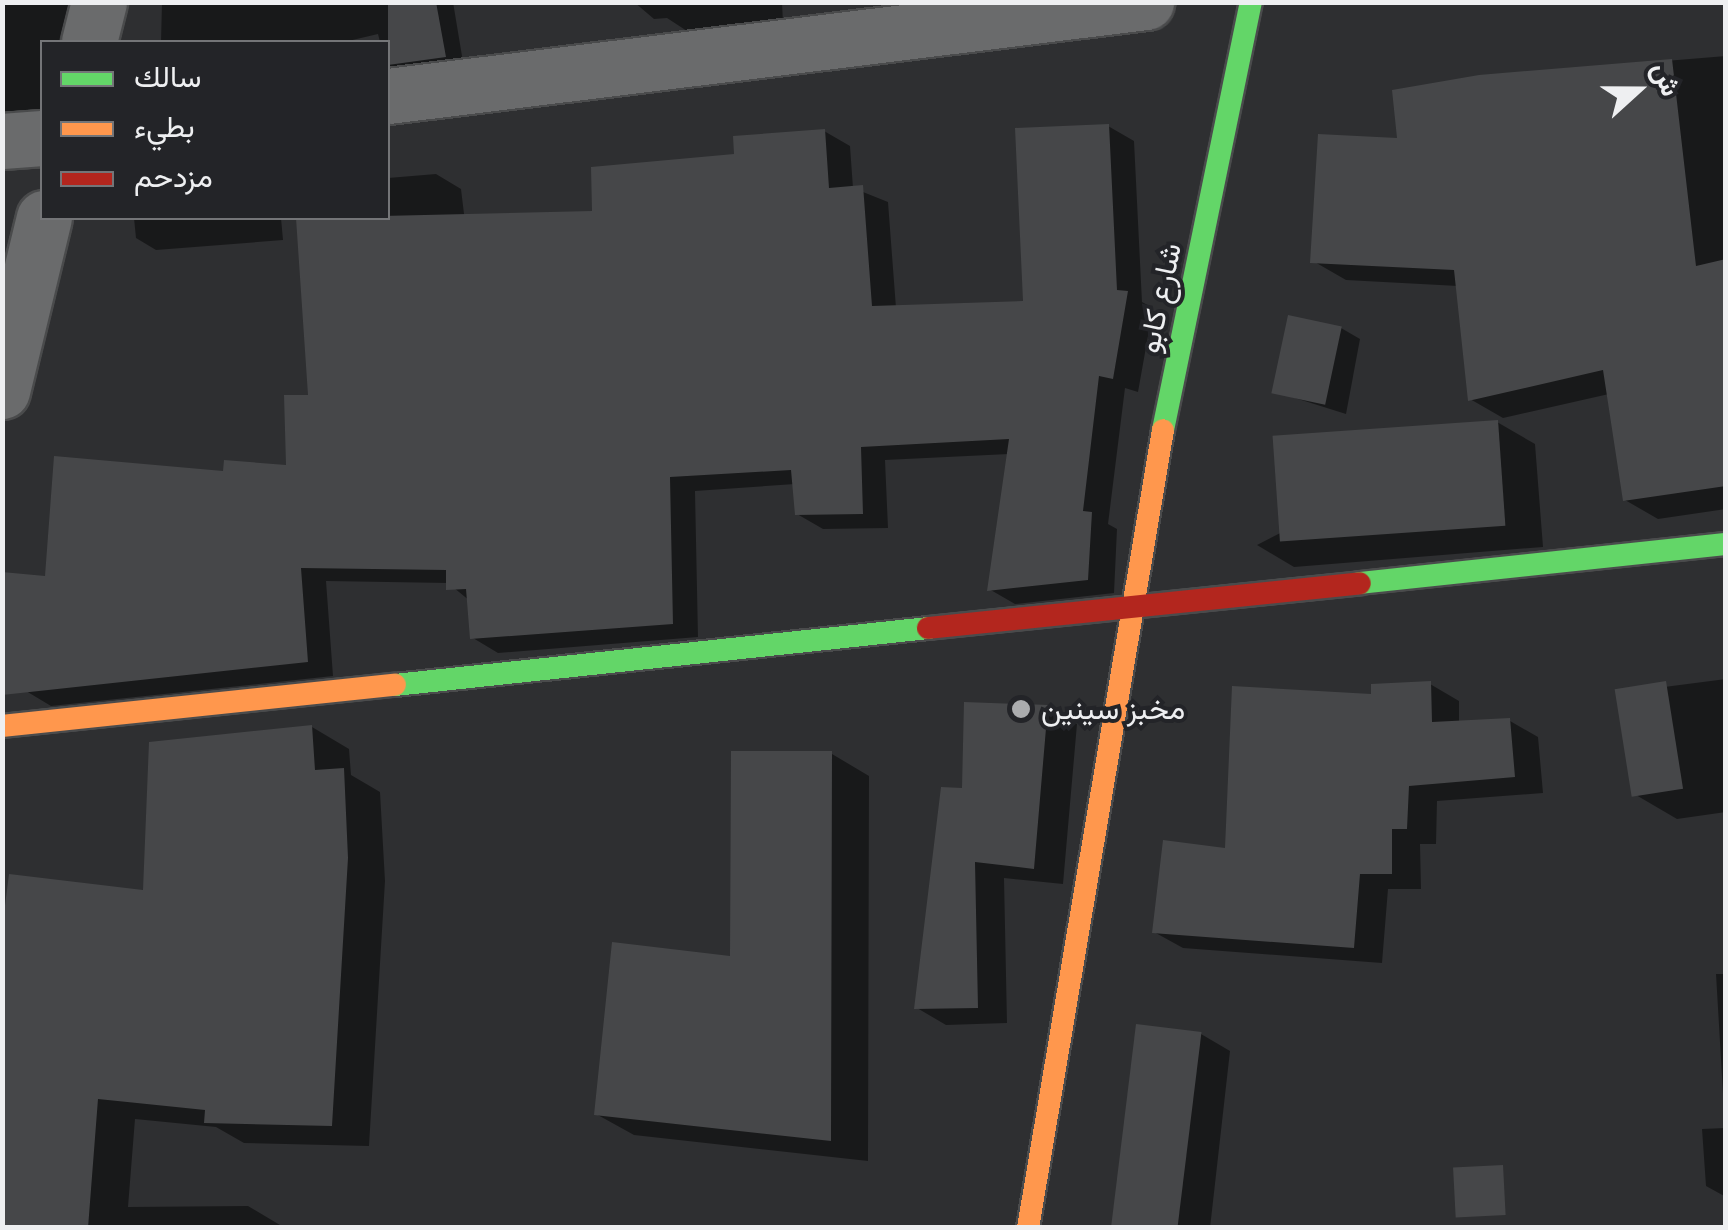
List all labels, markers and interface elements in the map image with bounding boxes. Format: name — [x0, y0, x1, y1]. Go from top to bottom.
legend — [40, 40, 390, 220]
north arrow — [1588, 40, 1688, 140]
text: ش — [1645, 57, 1688, 101]
text: سالك — [134, 59, 201, 94]
text: بطيء — [134, 109, 195, 144]
text: مزدحم — [134, 159, 213, 194]
street label: شارع كابو — [1131, 240, 1189, 356]
place label: مخبز سينين — [1041, 691, 1185, 727]
marker: مخبز سينين — [1010, 698, 1032, 720]

